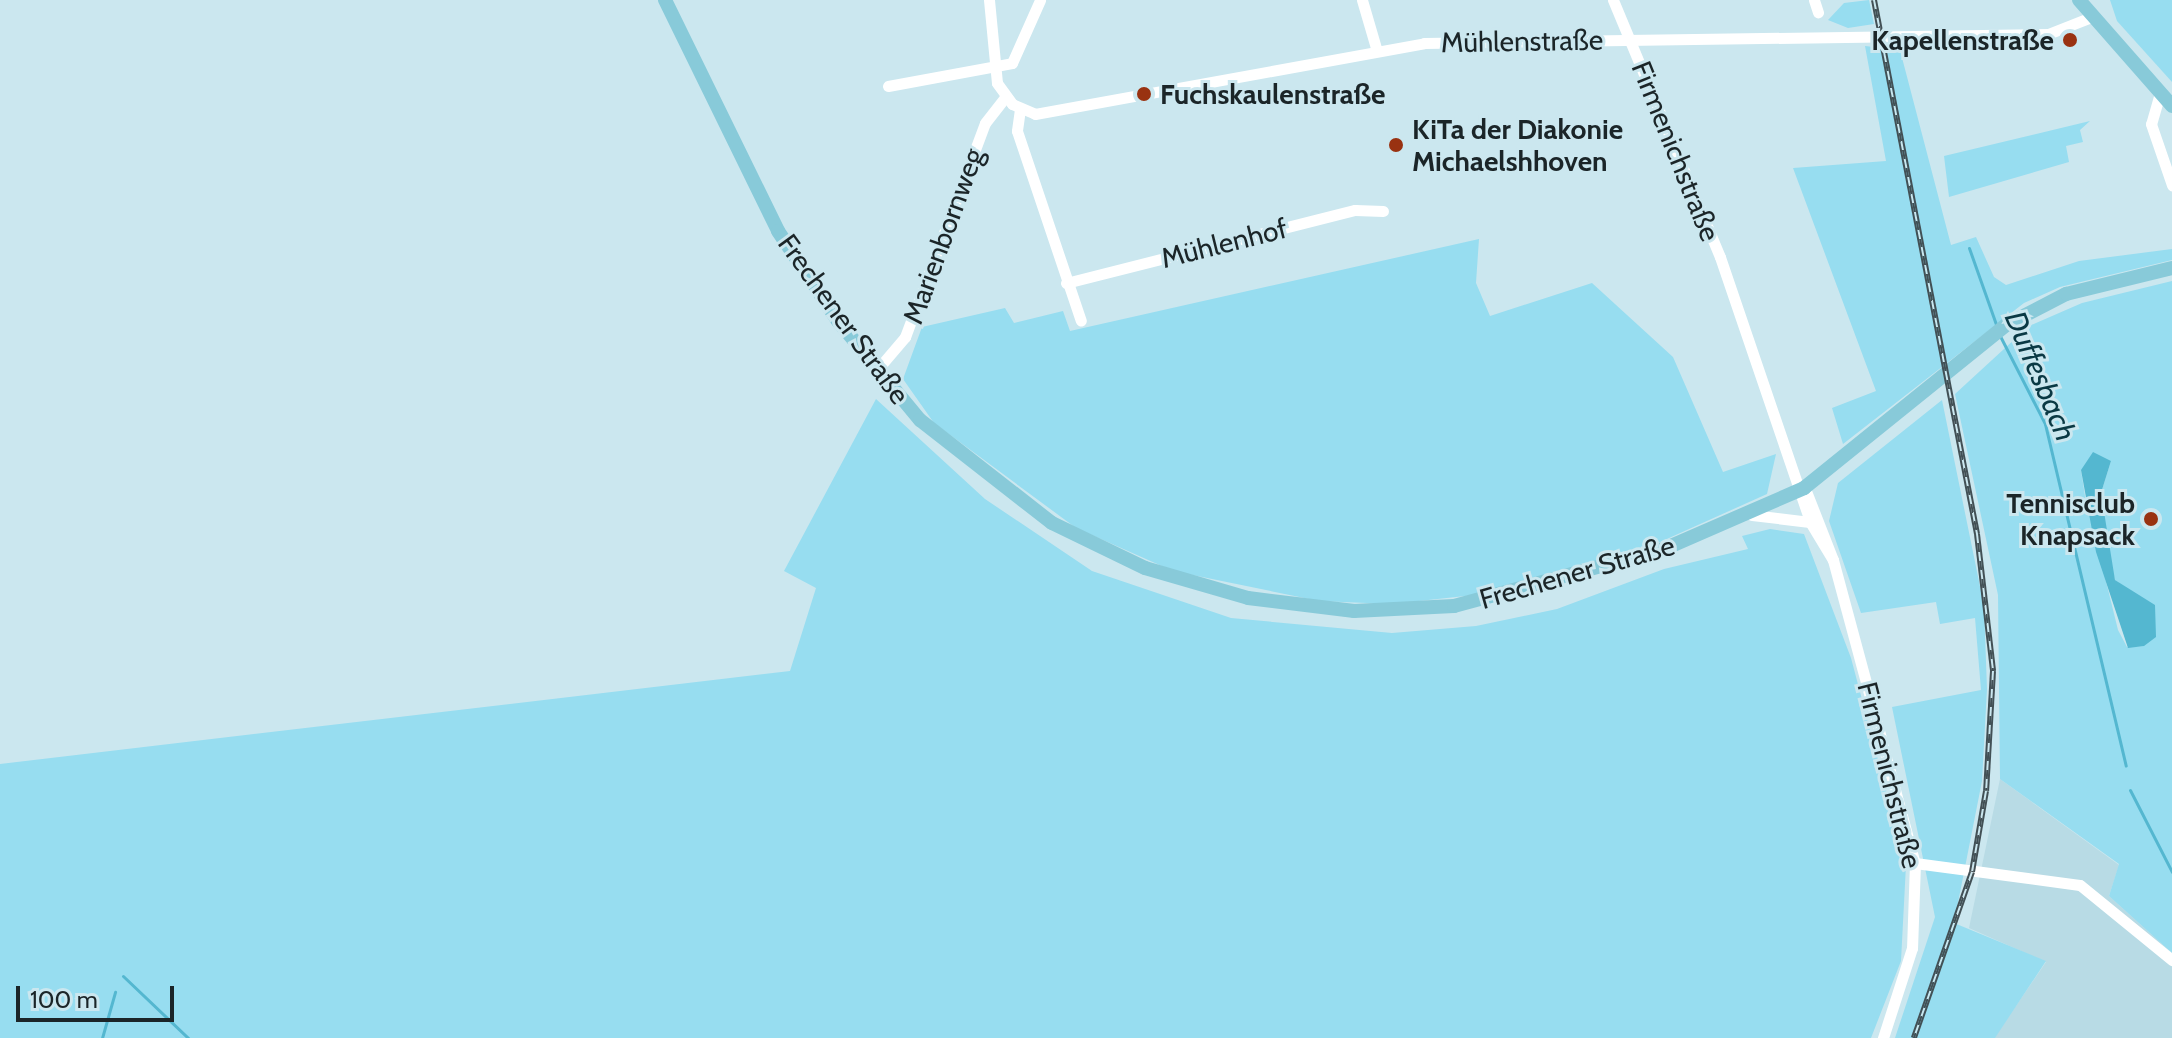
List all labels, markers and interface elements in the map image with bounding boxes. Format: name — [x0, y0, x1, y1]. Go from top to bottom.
street label: Mühlenstraße — [1441, 23, 1603, 59]
place label: Kapellenstraße — [1871, 23, 2054, 57]
marker: Kapellenstraße — [2061, 31, 2079, 49]
street label: Firmenichstraße — [1625, 56, 1727, 246]
place label: Fuchskaulenstraße — [1160, 77, 1386, 111]
marker: Fuchskaulenstraße — [1135, 85, 1153, 103]
place label: KiTa der Diakonie Michaelshhoven — [1412, 112, 1623, 178]
marker: KiTa der Diakonie Michaelshhoven — [1387, 136, 1405, 154]
street label: Marienbornweg — [896, 144, 990, 328]
street label: Mühlenhof — [1158, 211, 1290, 275]
street label: Frechener Straße — [771, 228, 917, 410]
water label: Duffesbach — [1997, 306, 2083, 446]
place label: Tennisclub Knapsack — [2006, 486, 2135, 552]
marker: Tennisclub Knapsack — [2142, 510, 2160, 528]
street label: Frechener Straße — [1476, 528, 1678, 616]
street label: Firmenichstraße — [1851, 678, 1929, 872]
scale bar — [20, 970, 178, 1020]
text: 100 m — [30, 985, 98, 1014]

